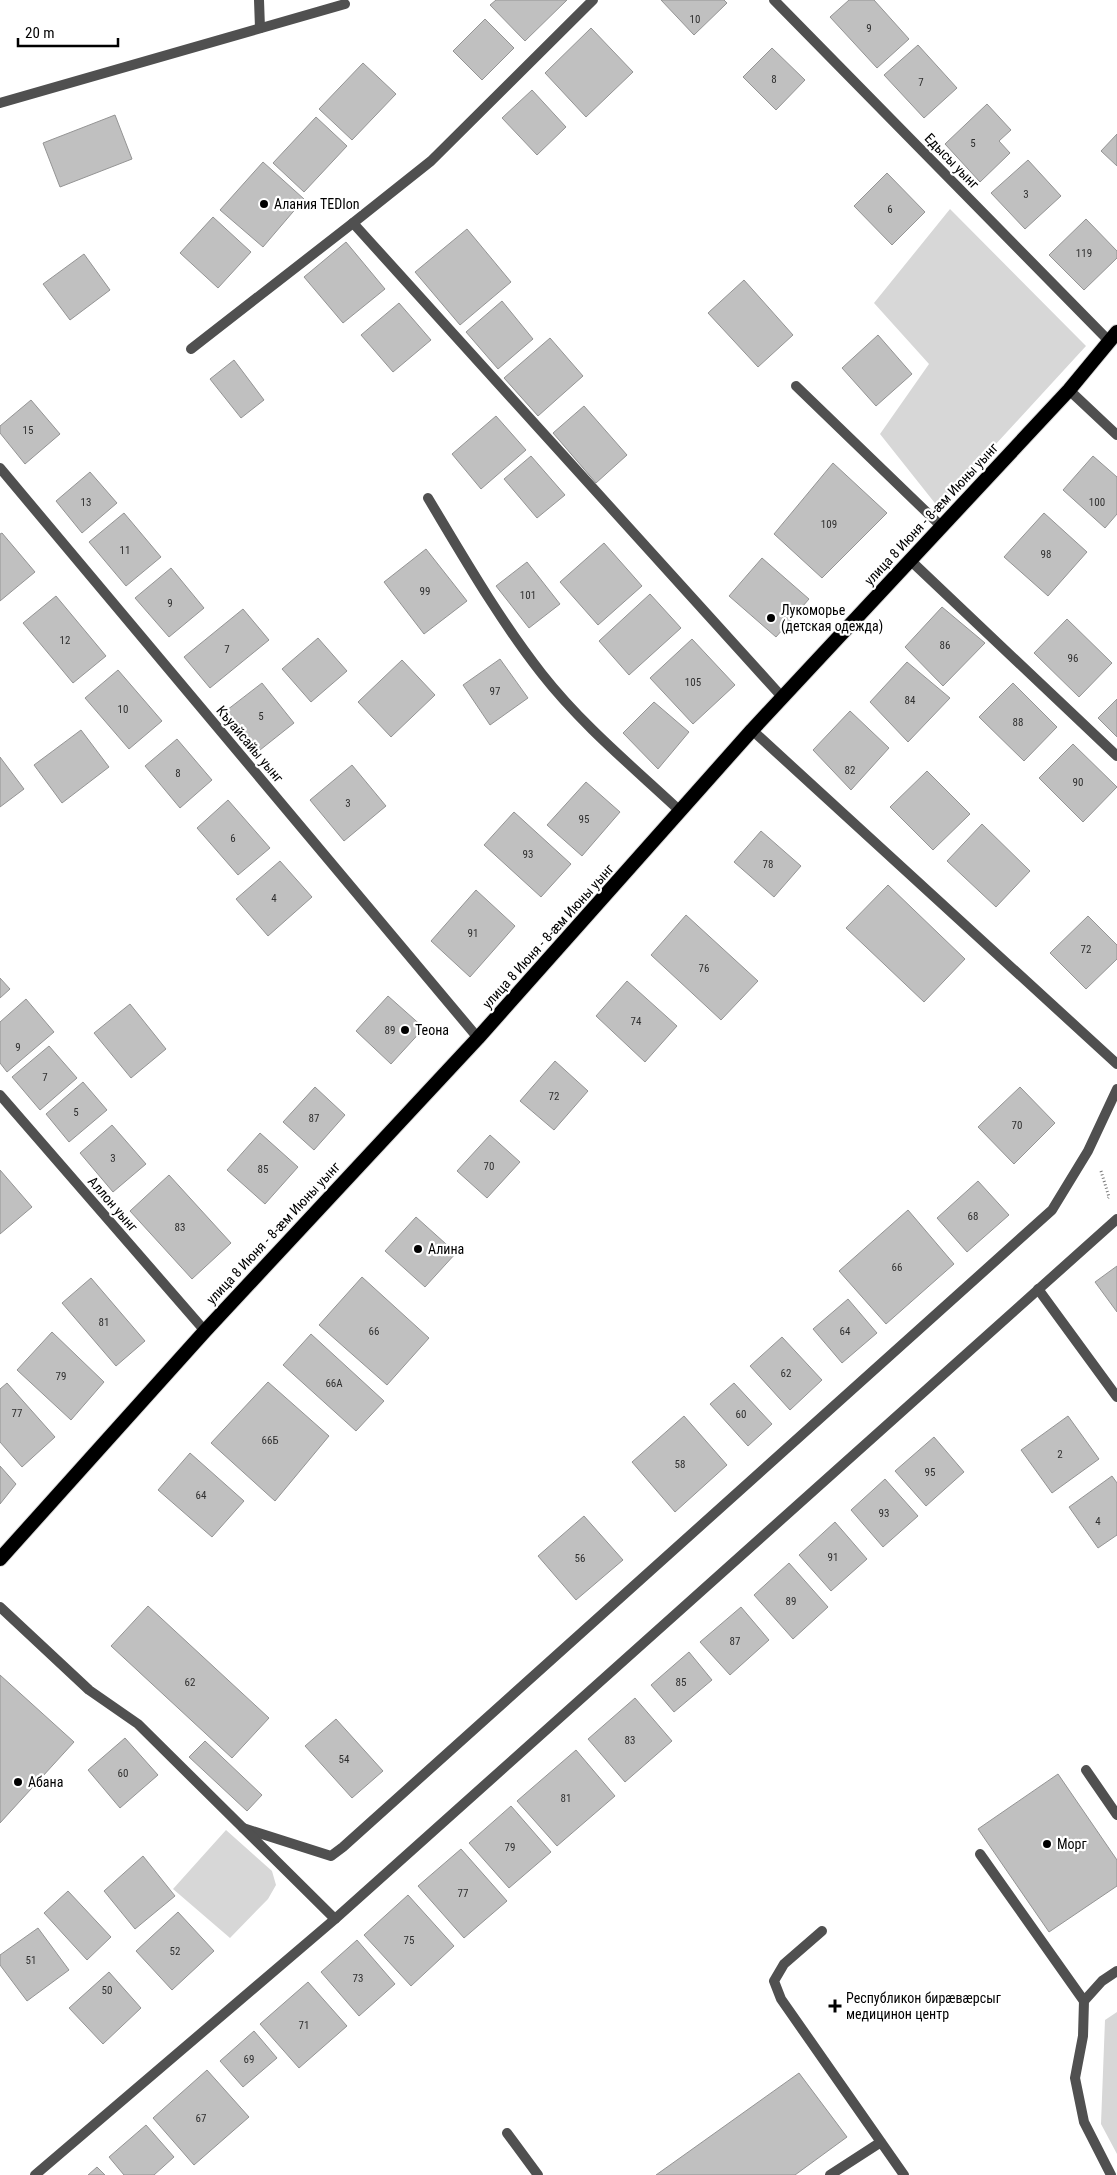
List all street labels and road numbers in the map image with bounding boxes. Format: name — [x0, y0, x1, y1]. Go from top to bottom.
street label: Едысы уынг — [922, 130, 982, 192]
street label: улица 8 Июня - 8-ӕм Июны уынг — [861, 440, 1001, 588]
street label: Къуайсайы уынг — [213, 702, 287, 786]
street label: улица 8 Июня - 8-ӕм Июны уынг — [479, 861, 617, 1011]
street label: улица 8 Июня - 8-ӕм Июны уынг — [203, 1159, 343, 1307]
street label: Аллон уынг — [85, 1173, 141, 1235]

